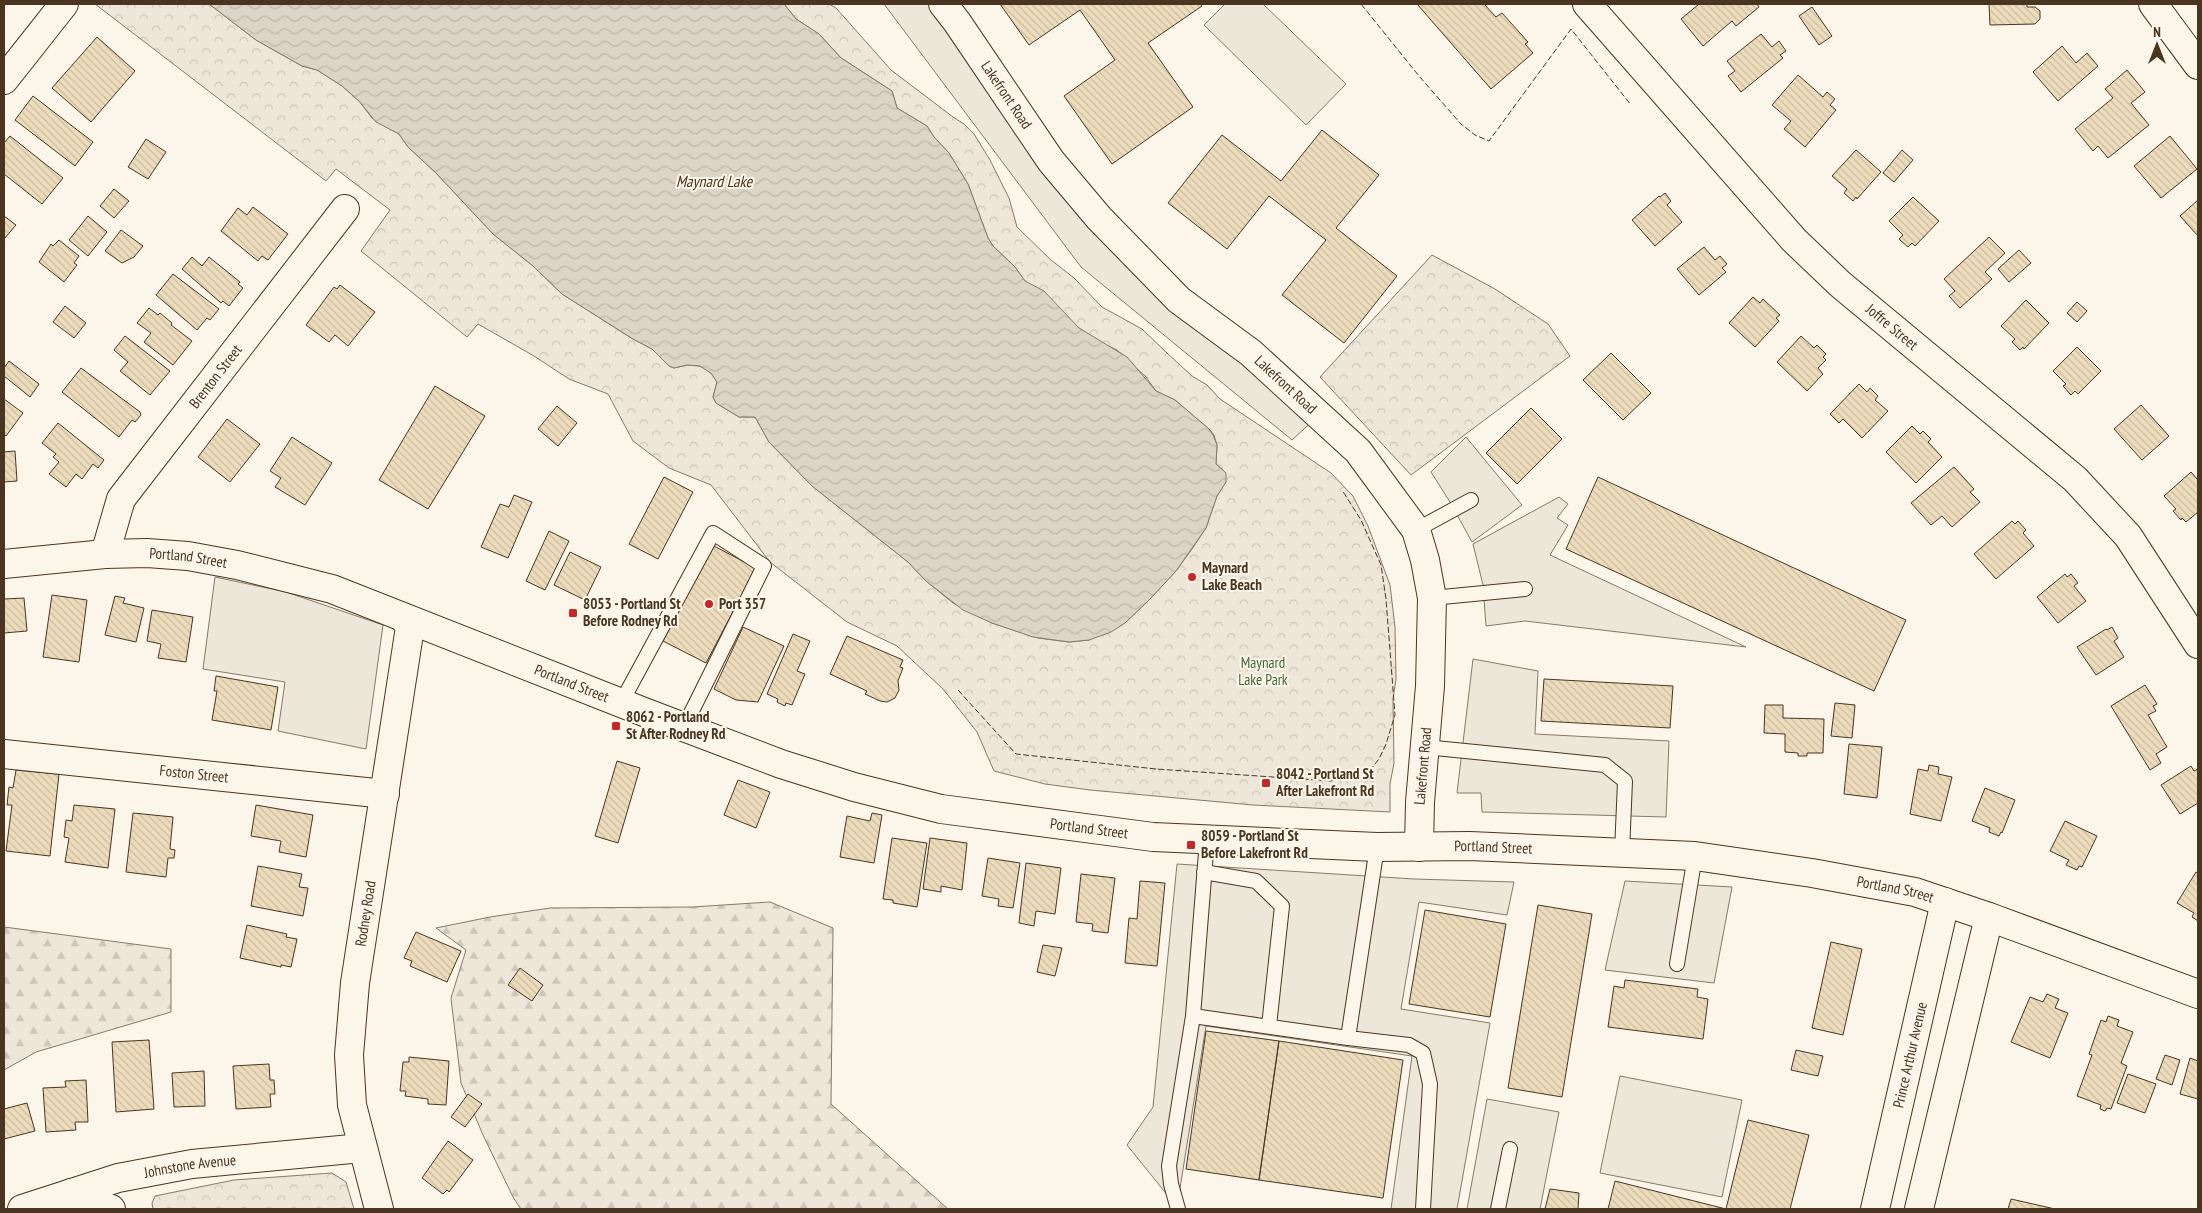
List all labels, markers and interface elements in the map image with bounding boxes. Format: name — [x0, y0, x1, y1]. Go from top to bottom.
north arrow — [2132, 20, 2182, 70]
text: N — [2153, 23, 2161, 41]
street label: Lakefront Road — [977, 57, 1037, 132]
water label: Maynard Lake — [676, 171, 753, 191]
street label: Joffre Street — [1861, 299, 1922, 354]
street label: Brenton Street — [185, 341, 246, 412]
street label: Lakefront Road — [1251, 351, 1321, 418]
street label: Portland Street — [149, 543, 229, 572]
place label: Maynard Lake Beach — [1202, 558, 1262, 594]
marker: Maynard Lake Beach — [1186, 571, 1198, 583]
place label: 8053 - Portland St Before Rodney Rd — [583, 594, 681, 630]
place label: Port 357 — [719, 594, 766, 613]
marker: Port 357 — [703, 598, 715, 610]
marker: 8053 - Portland St Before Rodney Rd — [567, 607, 579, 619]
park label: Maynard Lake Park — [1238, 653, 1288, 689]
street label: Portland Street — [532, 660, 612, 706]
place label: 8062 - Portland St After Rodney Rd — [626, 707, 726, 743]
marker: 8062 - Portland St After Rodney Rd — [610, 720, 622, 732]
street label: Lakefront Road — [1410, 726, 1435, 806]
street label: Foston Street — [159, 760, 229, 787]
place label: 8042 - Portland St After Lakefront Rd — [1275, 764, 1375, 800]
marker: 8042 - Portland St After Lakefront Rd — [1260, 777, 1272, 789]
street label: Portland Street — [1049, 814, 1129, 843]
place label: 8059 - Portland St Before Lakefront Rd — [1201, 826, 1308, 862]
street label: Portland Street — [1454, 836, 1533, 858]
marker: 8059 - Portland St Before Lakefront Rd — [1185, 839, 1197, 851]
street label: Portland Street — [1855, 871, 1937, 907]
street label: Rodney Road — [351, 879, 380, 948]
street label: Prince Arthur Avenue — [1888, 1000, 1931, 1110]
street label: Johnstone Avenue — [142, 1150, 237, 1182]

